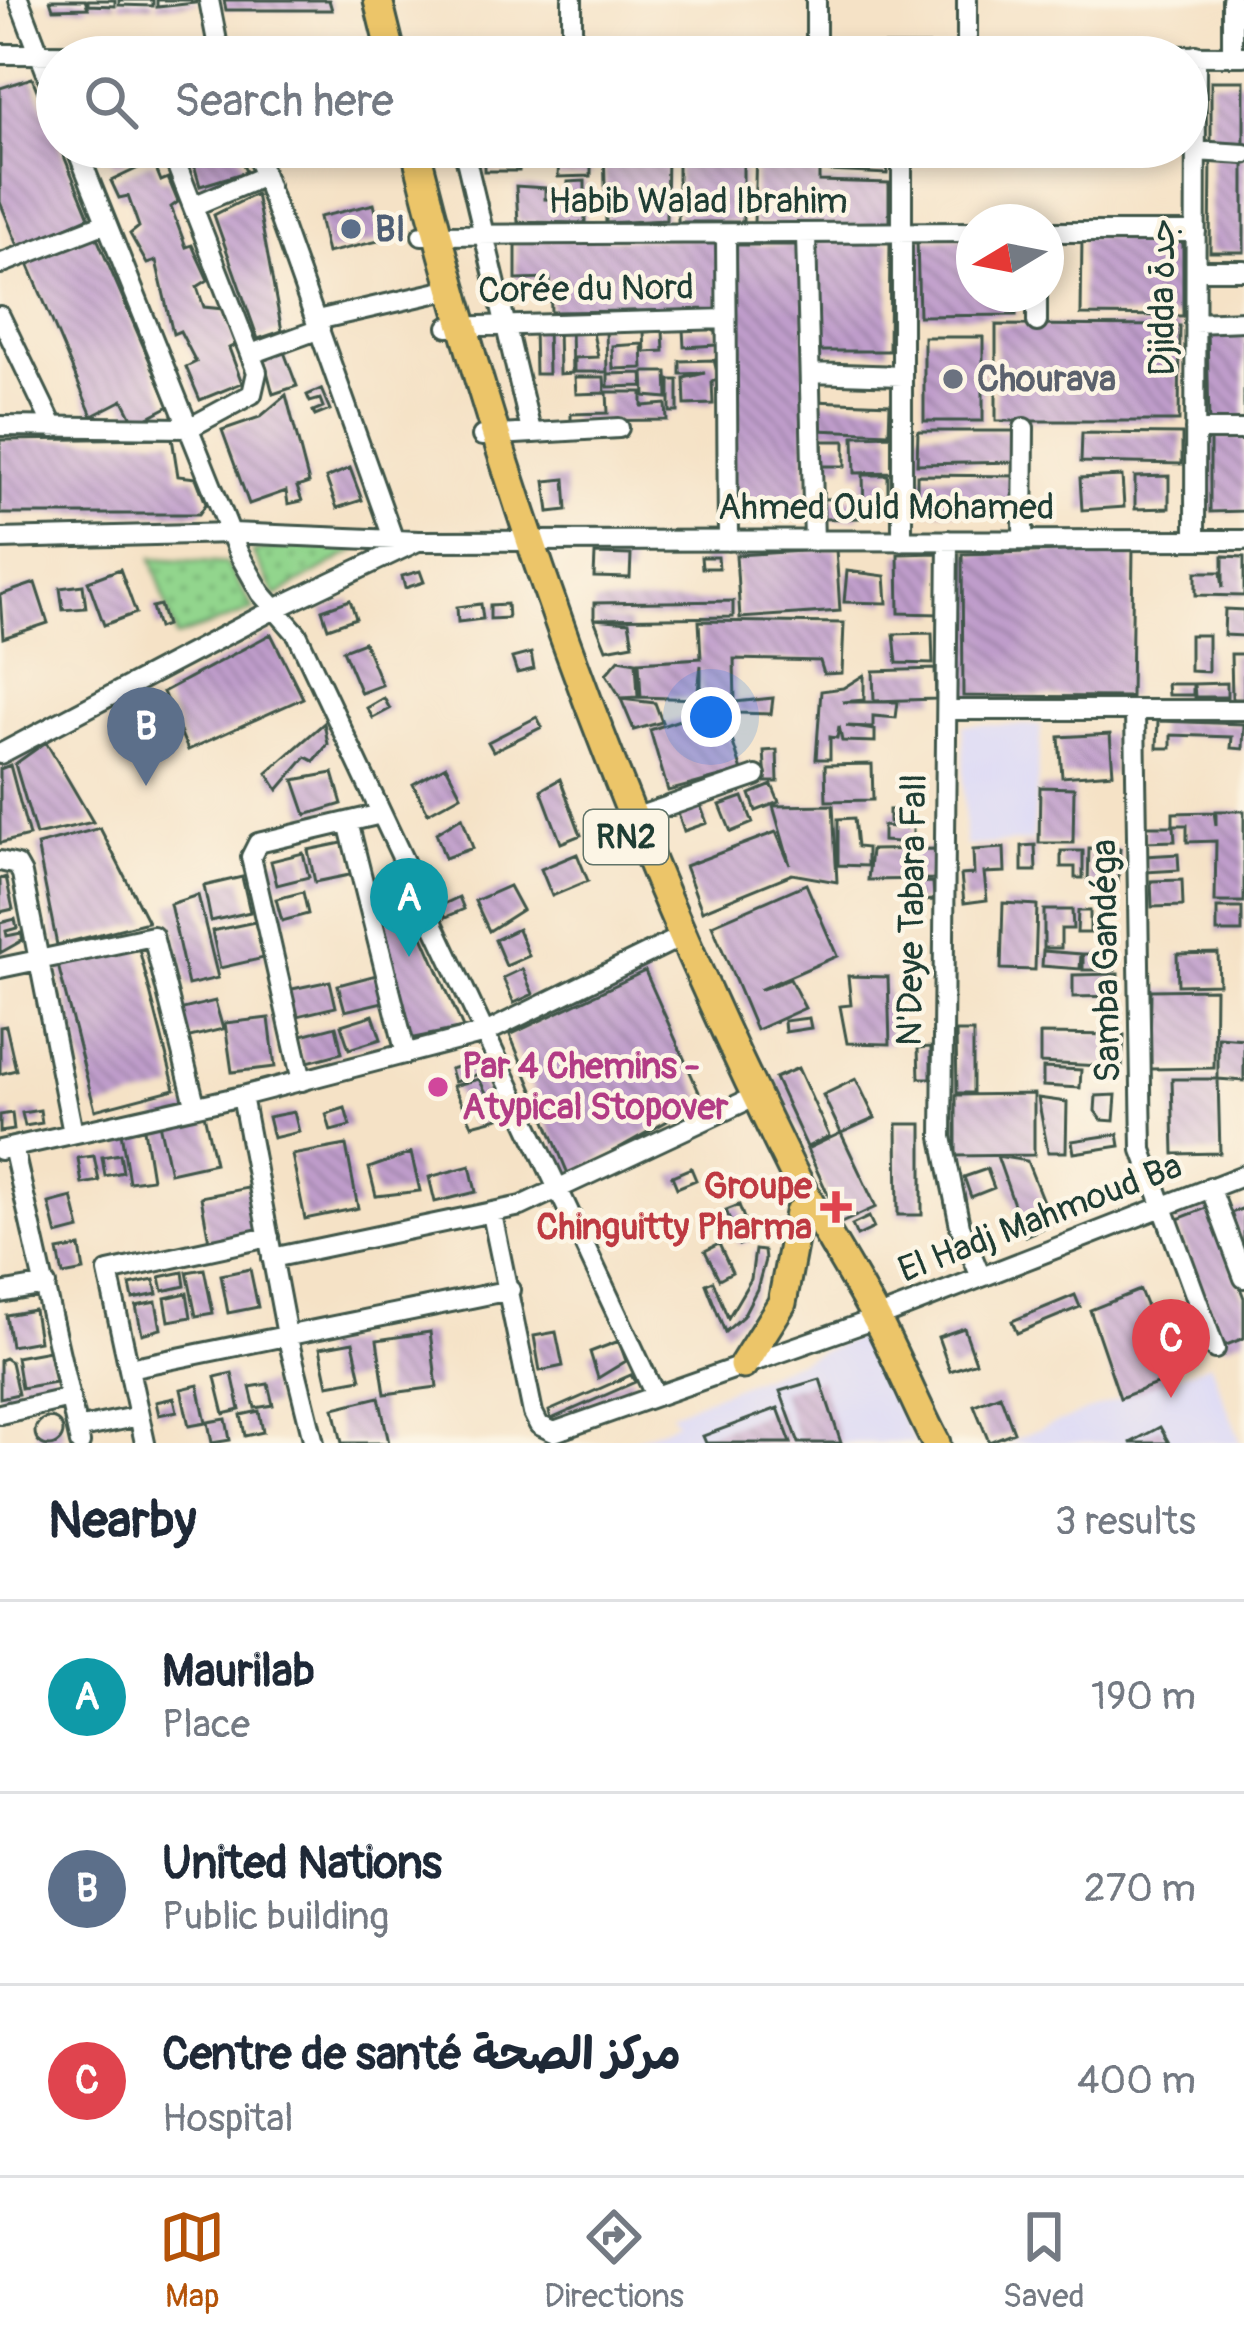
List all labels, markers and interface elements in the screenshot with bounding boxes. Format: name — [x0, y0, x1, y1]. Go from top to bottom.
search box — [36, 36, 1208, 168]
icon: search — [78, 69, 144, 135]
text: Search here — [174, 74, 394, 130]
street label: Habib Walad Ibrahim — [548, 179, 848, 224]
north arrow — [956, 204, 1064, 312]
place label: BI — [375, 207, 406, 252]
marker: BI — [338, 216, 364, 242]
street label: Djidda جدة — [1140, 218, 1185, 376]
street label: Corée du Nord — [478, 265, 694, 313]
place label: Chourava — [977, 357, 1116, 402]
marker: Chourava — [940, 366, 966, 392]
street label: Ahmed Ould Mohamed — [718, 485, 1054, 530]
pin: B — [107, 687, 185, 786]
your location — [681, 687, 741, 747]
street label: N'Deye Tabara Fall — [887, 774, 937, 1046]
road number: RN2 — [584, 810, 668, 864]
street label: Samba Gandéga — [1081, 839, 1131, 1083]
pin: A — [370, 858, 448, 957]
place label: Par 4 Chemins - Atypical Stopover — [462, 1044, 730, 1130]
marker: Par 4 Chemins - Atypical Stopover — [425, 1074, 451, 1100]
street label: El Hadj Mahmoud Ba — [892, 1143, 1188, 1293]
place label: Groupe Chinguitty Pharma — [536, 1164, 813, 1250]
marker: Groupe Chinguitty Pharma — [823, 1194, 849, 1220]
pin: C — [1132, 1299, 1210, 1398]
text: Nearby — [48, 1489, 196, 1553]
text: 3 results — [1055, 1497, 1196, 1546]
text: Maurilab — [162, 1644, 315, 1700]
text: A — [74, 1672, 100, 1721]
text: 190 m — [1091, 1672, 1196, 1721]
text: Place — [162, 1700, 250, 1749]
text: United Nations — [162, 1836, 442, 1892]
text: B — [76, 1864, 98, 1913]
text: 270 m — [1084, 1864, 1196, 1913]
text: Public building — [162, 1892, 389, 1941]
text: Centre de santé مركز الصحة — [162, 2027, 681, 2083]
text: C — [75, 2056, 99, 2105]
text: 400 m — [1077, 2056, 1196, 2105]
text: Hospital — [162, 2094, 294, 2143]
tab: Map — [159, 2204, 225, 2317]
tab: Directions — [544, 2204, 684, 2317]
tab: Saved — [1003, 2204, 1085, 2317]

